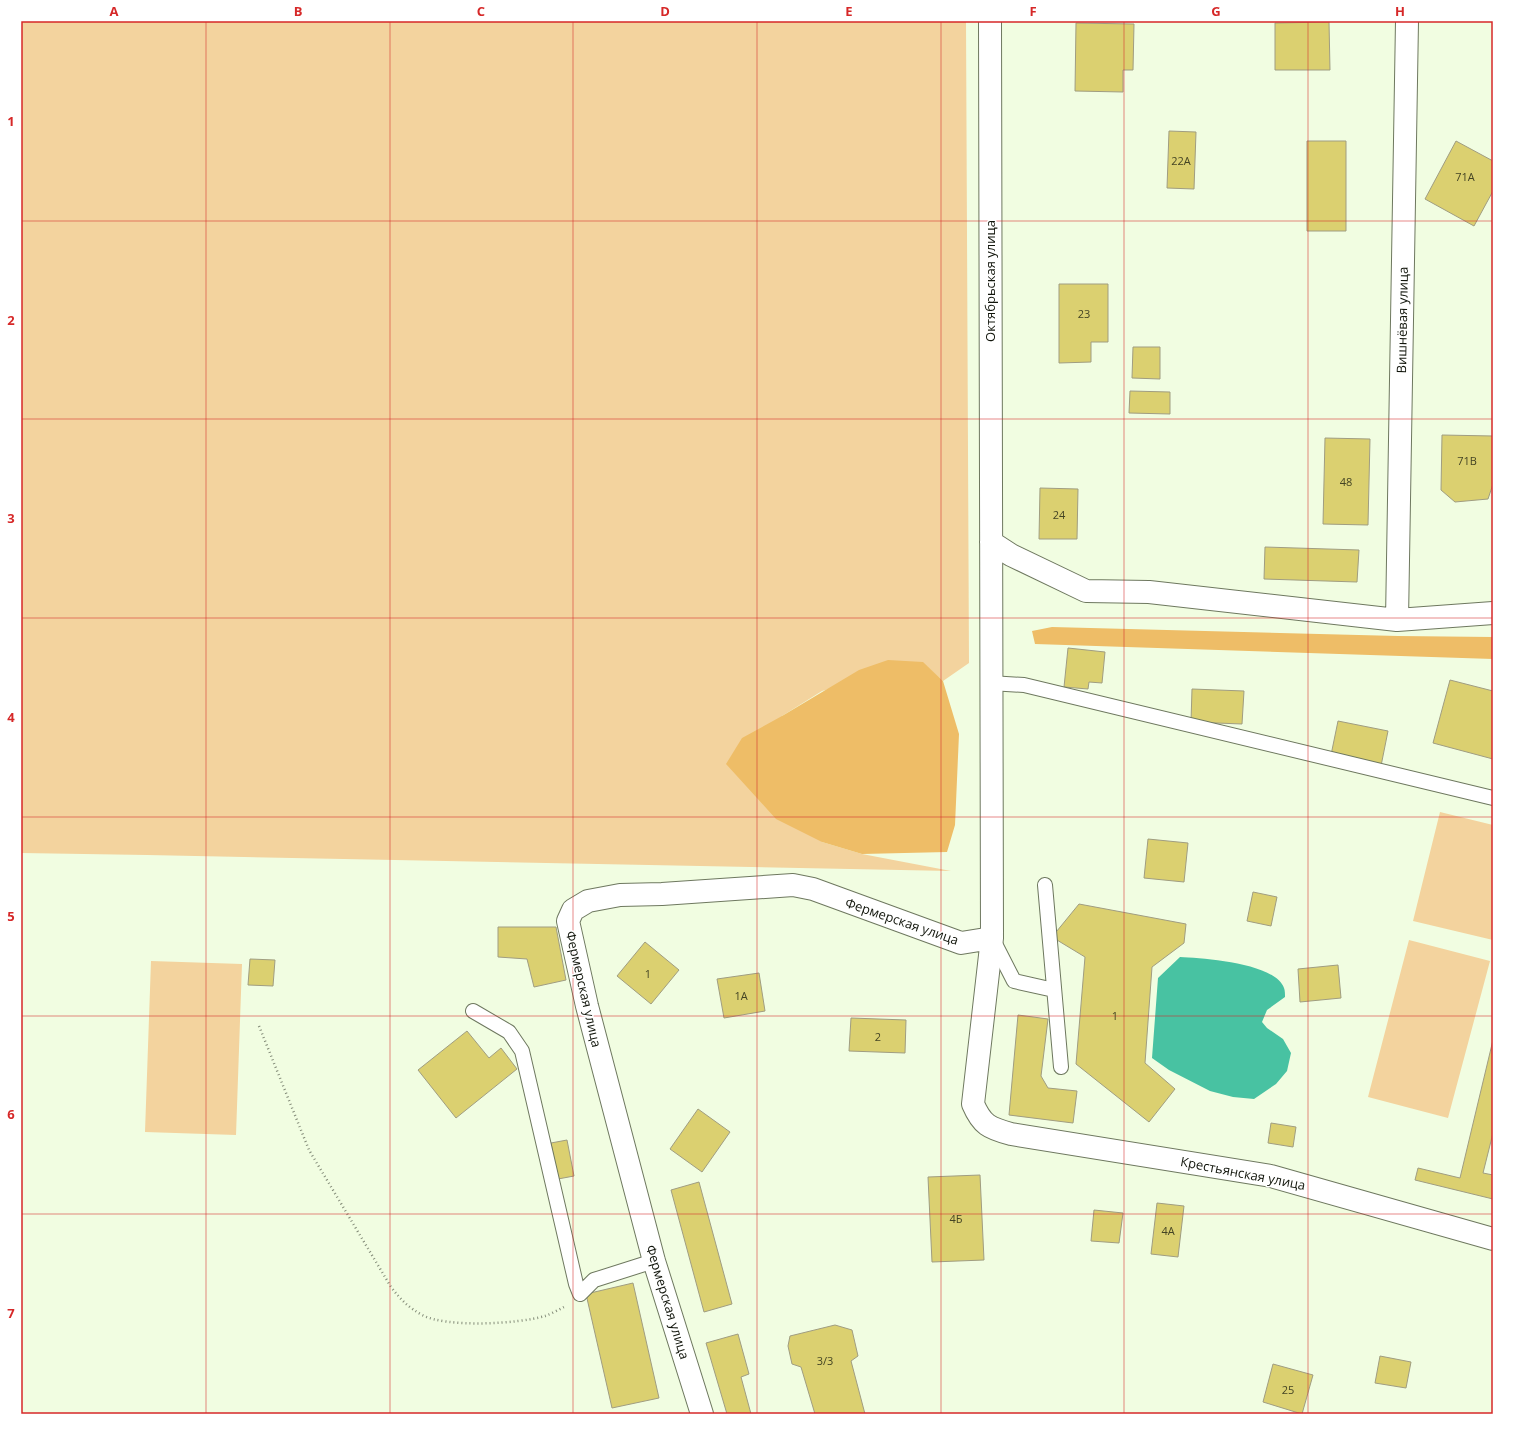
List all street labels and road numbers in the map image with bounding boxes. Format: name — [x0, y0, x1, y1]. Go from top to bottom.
street label: Октябрьская улица — [981, 220, 999, 342]
street label: Вишнёвая улица — [1392, 267, 1412, 373]
street label: Фермерская улица — [843, 893, 961, 949]
street label: Фермерская улица — [562, 929, 606, 1049]
street label: Крестьянская улица — [1179, 1152, 1307, 1194]
street label: Фермерская улица — [642, 1243, 694, 1361]

